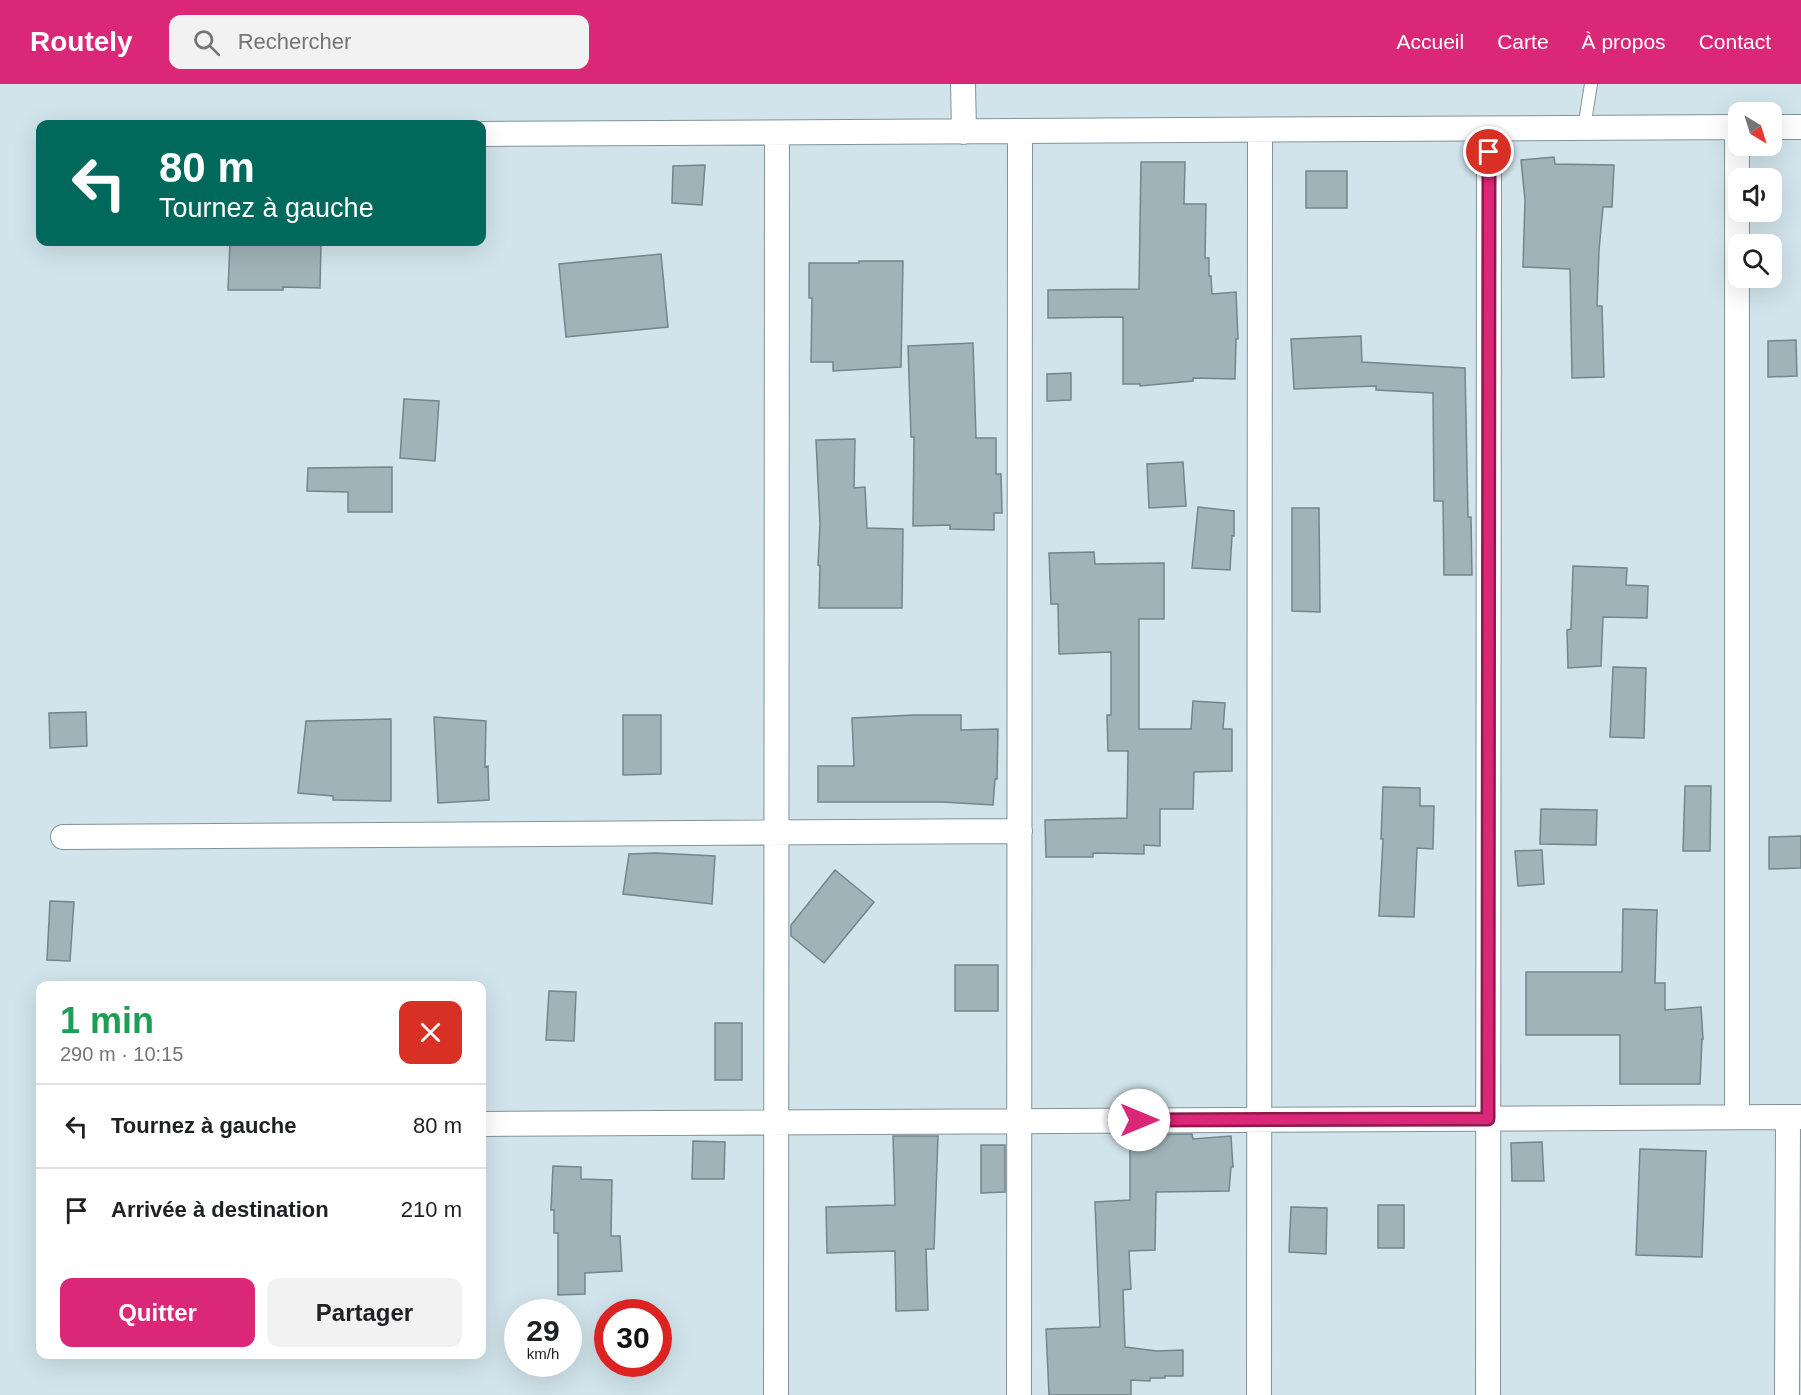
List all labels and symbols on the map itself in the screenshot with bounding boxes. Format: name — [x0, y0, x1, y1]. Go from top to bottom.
north arrow — [1728, 102, 1782, 156]
pin — [1463, 126, 1514, 177]
position arrow — [1107, 1088, 1171, 1152]
speed limit sign: 30 — [594, 1299, 672, 1377]

